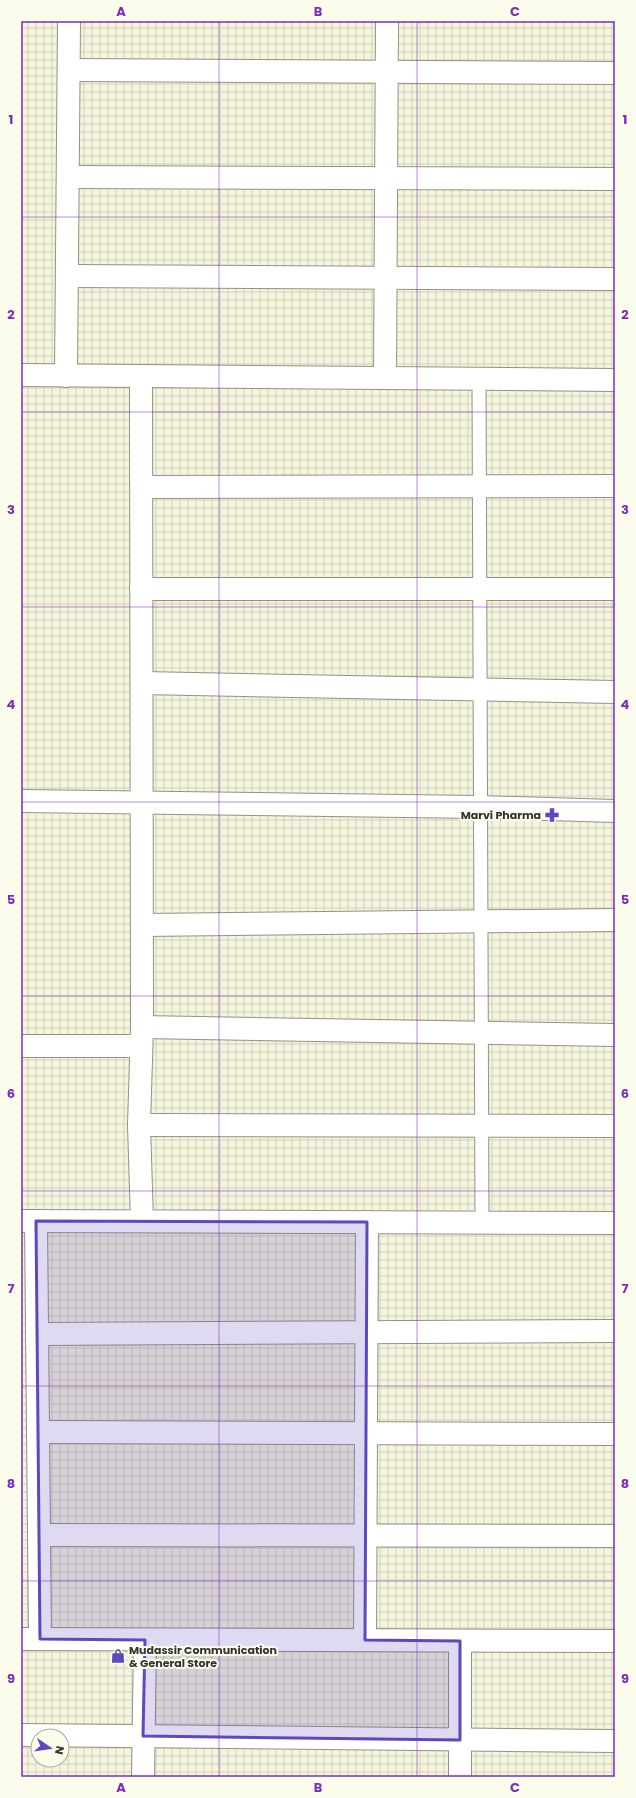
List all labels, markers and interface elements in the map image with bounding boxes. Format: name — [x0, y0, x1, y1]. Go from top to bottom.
text: A — [116, 2, 126, 21]
text: B — [314, 2, 323, 21]
text: C — [510, 2, 520, 21]
text: 1 — [9, 110, 13, 129]
text: 1 — [623, 110, 627, 129]
text: 2 — [7, 305, 15, 324]
text: 2 — [621, 305, 629, 324]
text: 3 — [7, 500, 15, 519]
text: 3 — [621, 500, 629, 519]
text: 4 — [7, 695, 16, 714]
text: 4 — [621, 695, 630, 714]
place label: Marvi Pharma — [461, 807, 541, 823]
pharmacy icon: Marvi Pharma — [544, 807, 560, 823]
text: 5 — [7, 890, 15, 909]
text: 5 — [621, 890, 629, 909]
text: 6 — [7, 1084, 15, 1103]
text: 6 — [621, 1084, 629, 1103]
text: 7 — [8, 1279, 15, 1298]
text: 7 — [622, 1279, 629, 1298]
text: 8 — [7, 1474, 15, 1493]
text: 8 — [621, 1474, 629, 1493]
place label: Mudassir Communication & General Store — [129, 1642, 277, 1671]
shop icon: Mudassir Communication & General Store — [110, 1648, 126, 1664]
text: 9 — [7, 1669, 15, 1688]
text: 9 — [621, 1669, 629, 1688]
north arrow — [30, 1728, 70, 1768]
text: N — [51, 1744, 68, 1756]
text: A — [116, 1778, 126, 1797]
text: B — [314, 1778, 323, 1797]
text: C — [510, 1778, 520, 1797]

